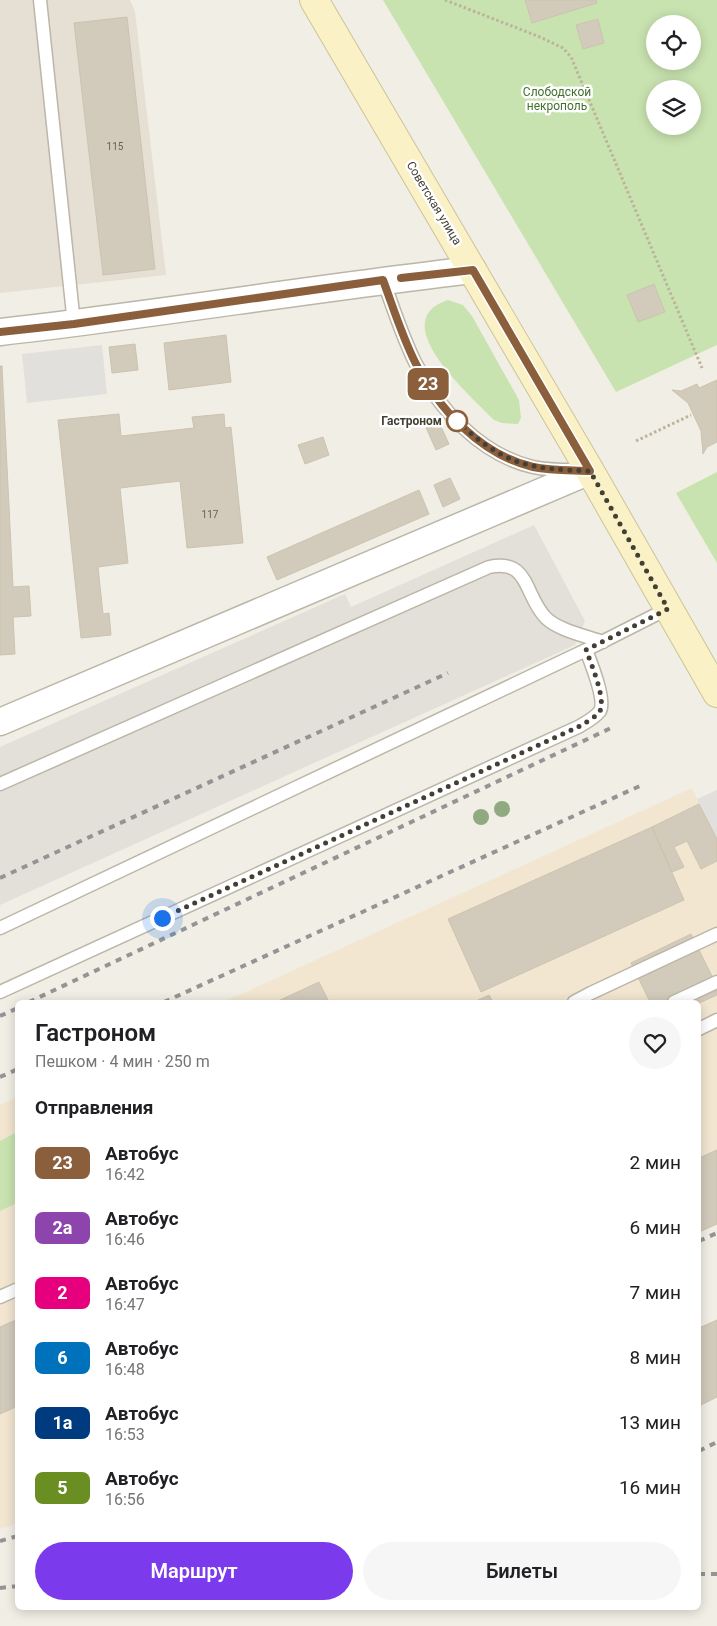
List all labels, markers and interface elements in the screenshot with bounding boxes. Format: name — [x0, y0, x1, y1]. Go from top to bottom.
map controls — [646, 15, 701, 135]
button: locate — [646, 15, 701, 70]
button: layers — [646, 80, 701, 135]
park label: Слободской некрополь — [523, 85, 591, 113]
house number: 115 — [107, 141, 124, 152]
street label: Советская улица — [404, 159, 464, 247]
line badge: 23 — [406, 368, 450, 400]
text: 23 — [418, 373, 438, 394]
marker: Гастроном — [446, 410, 468, 432]
place label: Гастроном — [381, 414, 442, 428]
house number: 117 — [202, 509, 219, 520]
your location — [150, 906, 175, 931]
button: heart — [629, 1017, 681, 1069]
text: Гастроном — [35, 1019, 156, 1047]
text: Пешком · 4 мин · 250 m — [35, 1052, 210, 1071]
text: Отправления — [35, 1096, 153, 1119]
text: Автобус — [105, 1142, 179, 1165]
text: 2 мин — [630, 1151, 681, 1174]
text: 23 — [52, 1152, 73, 1173]
text: 16:42 — [105, 1165, 145, 1184]
text: Автобус — [105, 1207, 179, 1230]
text: 6 мин — [630, 1216, 681, 1239]
text: 2а — [53, 1217, 72, 1238]
text: 16:46 — [105, 1230, 145, 1249]
text: Автобус — [105, 1272, 179, 1295]
text: 7 мин — [630, 1281, 681, 1304]
text: 2 — [57, 1282, 68, 1303]
text: 16:47 — [105, 1295, 145, 1314]
text: Автобус — [105, 1337, 179, 1360]
text: 8 мин — [630, 1346, 681, 1369]
text: 6 — [57, 1347, 68, 1368]
text: 16:48 — [105, 1360, 145, 1379]
text: Автобус — [105, 1402, 179, 1425]
text: 13 мин — [619, 1411, 681, 1434]
text: 1а — [53, 1412, 72, 1433]
text: 16:53 — [105, 1425, 145, 1444]
text: Автобус — [105, 1467, 179, 1490]
text: 16 мин — [619, 1476, 681, 1499]
text: 5 — [57, 1477, 68, 1498]
text: 16:56 — [105, 1490, 145, 1509]
button: Маршрут — [35, 1542, 353, 1600]
button: Билеты — [363, 1542, 681, 1600]

